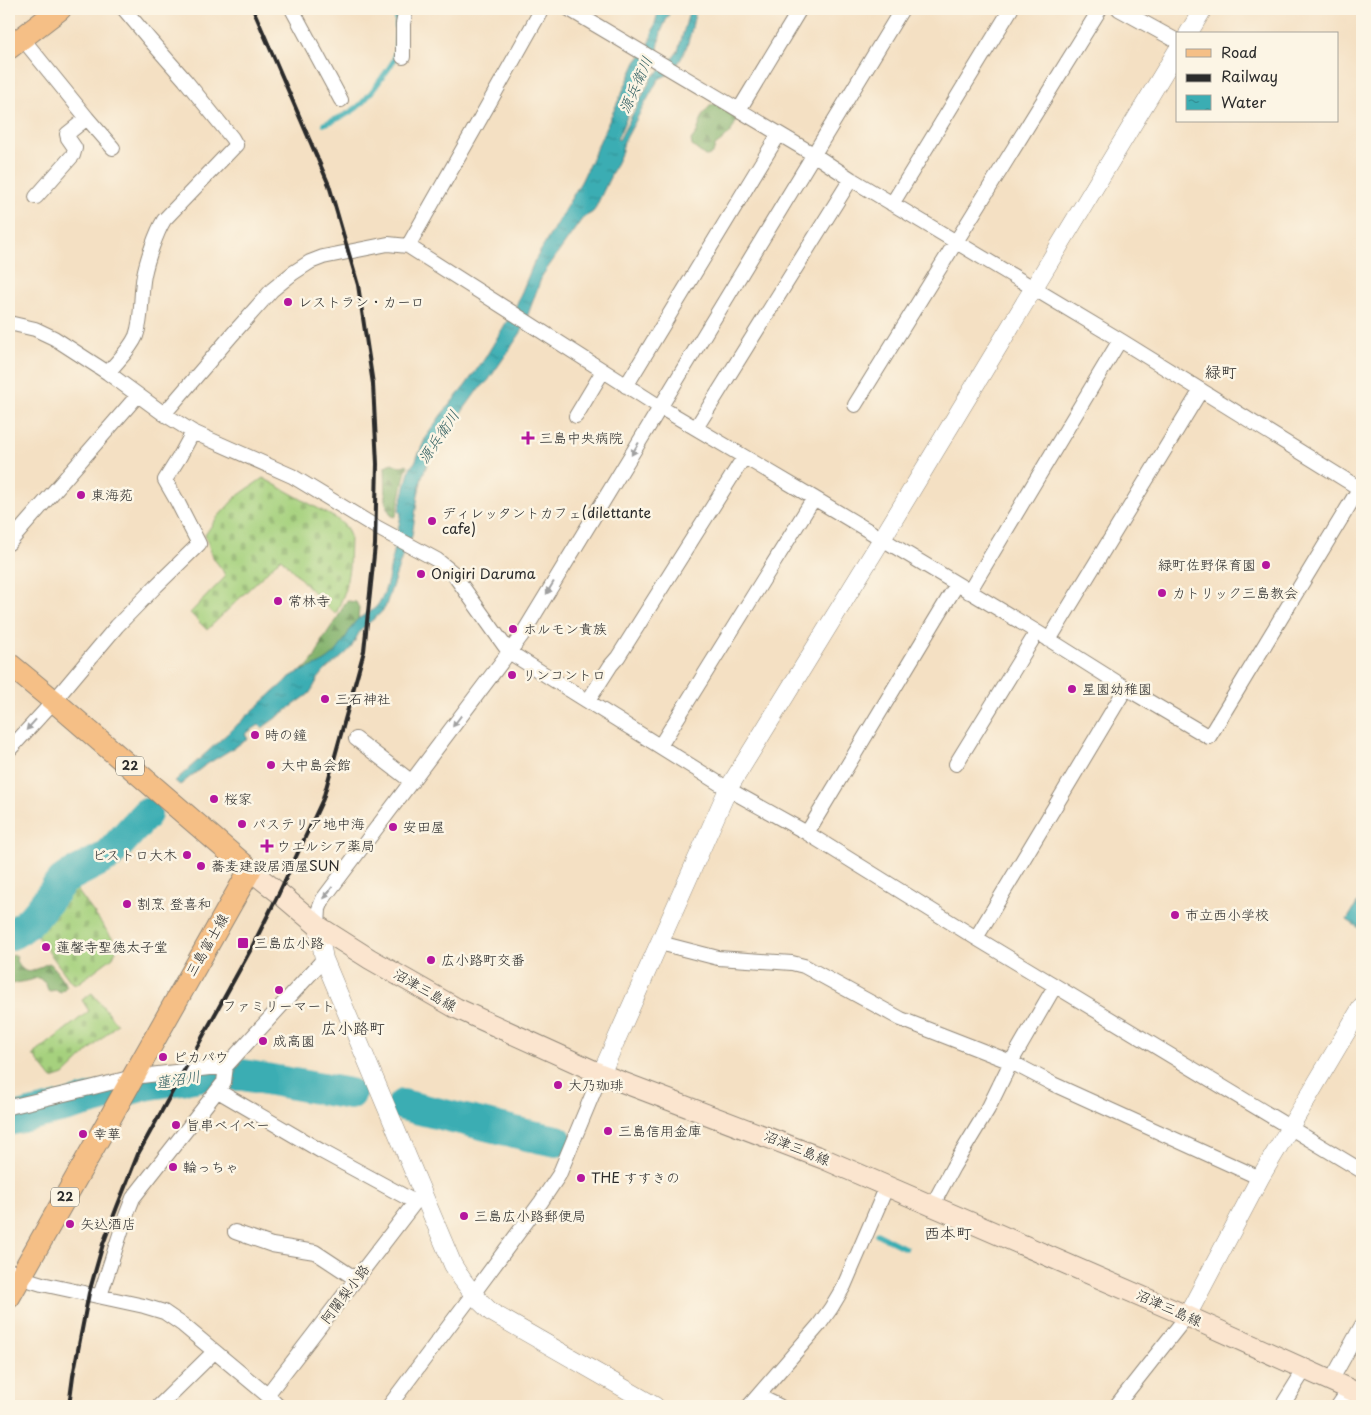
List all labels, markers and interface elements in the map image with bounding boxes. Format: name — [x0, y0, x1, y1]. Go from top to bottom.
legend — [1176, 32, 1338, 122]
text: Road — [1221, 40, 1257, 63]
water label: 源兵衛川 — [612, 52, 657, 116]
text: Railway — [1221, 64, 1278, 87]
text: Water — [1221, 90, 1266, 113]
place label: レストラン・カーロ — [298, 291, 425, 312]
marker: レストラン・カーロ — [282, 296, 294, 308]
district label: 緑町 — [1205, 359, 1237, 383]
water label: 源兵衛川 — [411, 405, 464, 467]
place label: 三島中央病院 — [539, 427, 623, 448]
marker: 三島中央病院 — [521, 431, 535, 445]
one-way arrow — [630, 443, 639, 456]
place label: 東海苑 — [91, 484, 133, 505]
marker: 東海苑 — [75, 489, 87, 501]
place label: ディレッタントカフェ(dilettante cafe) — [442, 502, 652, 539]
marker: ディレッタントカフェ(dilettante cafe) — [426, 515, 438, 527]
place label: 緑町佐野保育園 — [1158, 554, 1256, 575]
marker: 緑町佐野保育園 — [1260, 559, 1272, 571]
place label: Onigiri Daruma — [431, 563, 536, 584]
marker: Onigiri Daruma — [415, 568, 427, 580]
one-way arrow — [546, 582, 555, 595]
place label: カトリック三島教会 — [1172, 582, 1298, 603]
marker: カトリック三島教会 — [1156, 587, 1168, 599]
place label: 常林寺 — [288, 590, 330, 611]
marker: 常林寺 — [272, 595, 284, 607]
place label: ホルモン貴族 — [523, 618, 607, 639]
marker: ホルモン貴族 — [507, 623, 519, 635]
place label: リンコントロ — [522, 664, 606, 685]
marker: リンコントロ — [506, 669, 518, 681]
place label: 星園幼稚園 — [1082, 678, 1152, 699]
marker: 星園幼稚園 — [1066, 683, 1078, 695]
place label: 三石神社 — [335, 688, 391, 709]
marker: 三石神社 — [319, 693, 331, 705]
one-way arrow — [452, 714, 463, 727]
one-way arrow — [25, 719, 37, 731]
place label: 時の鐘 — [265, 724, 307, 745]
marker: 時の鐘 — [249, 729, 261, 741]
place label: 大中島会館 — [281, 754, 351, 775]
road number: 22 — [116, 756, 144, 776]
marker: 大中島会館 — [265, 759, 277, 771]
place label: 桜家 — [224, 788, 252, 809]
marker: 桜家 — [208, 793, 220, 805]
place label: パステリア地中海 — [252, 813, 365, 834]
place label: 安田屋 — [403, 816, 445, 837]
marker: パステリア地中海 — [236, 818, 248, 830]
marker: 安田屋 — [387, 821, 399, 833]
place label: ウエルシア薬局 — [277, 835, 375, 856]
marker: ウエルシア薬局 — [261, 840, 273, 852]
place label: ビストロ大木 — [92, 844, 177, 865]
marker: ビストロ大木 — [181, 849, 193, 861]
place label: 蕎麦建設居酒屋SUN — [211, 855, 340, 876]
marker: 蕎麦建設居酒屋SUN — [195, 860, 207, 872]
one-way arrow — [322, 886, 333, 899]
place label: 割烹 登喜和 — [137, 893, 212, 914]
marker: 割烹 登喜和 — [121, 898, 133, 910]
place label: 市立西小学校 — [1185, 904, 1269, 925]
street label: 三島富士線 — [180, 909, 233, 980]
marker: 市立西小学校 — [1169, 909, 1181, 921]
place label: 三島広小路 — [254, 932, 324, 953]
place label: 蓮馨寺聖徳太子堂 — [56, 936, 168, 957]
marker: 三島広小路 — [236, 936, 250, 950]
marker: 蓮馨寺聖徳太子堂 — [40, 941, 52, 953]
place label: 広小路町交番 — [441, 949, 525, 970]
marker: 広小路町交番 — [425, 954, 437, 966]
street label: 沼津三島線 — [390, 963, 461, 1016]
marker: ファミリーマート — [273, 984, 285, 996]
place label: ファミリーマート — [223, 995, 335, 1016]
district label: 広小路町 — [321, 1015, 385, 1039]
place label: 成高園 — [273, 1030, 315, 1051]
marker: 成高園 — [257, 1035, 269, 1047]
place label: ピカパウ — [173, 1046, 229, 1067]
marker: ピカパウ — [157, 1051, 169, 1063]
water label: 蓮沼川 — [154, 1064, 202, 1093]
place label: 大乃珈琲 — [568, 1074, 624, 1095]
marker: 大乃珈琲 — [552, 1079, 564, 1091]
place label: 旨串ベイベー — [186, 1114, 270, 1135]
marker: 旨串ベイベー — [170, 1119, 182, 1131]
place label: 三島信用金庫 — [618, 1120, 702, 1141]
place label: 幸華 — [93, 1123, 121, 1144]
marker: 三島信用金庫 — [602, 1125, 614, 1137]
street label: 沼津三島線 — [761, 1125, 834, 1170]
marker: 幸華 — [77, 1128, 89, 1140]
place label: 輪っちゃ — [183, 1156, 239, 1177]
marker: 輪っちゃ — [167, 1161, 179, 1173]
place label: THE すすきの — [591, 1167, 680, 1188]
marker: THE すすきの — [575, 1172, 587, 1184]
road number: 22 — [51, 1188, 79, 1206]
place label: 三島広小路郵便局 — [474, 1205, 586, 1226]
marker: 三島広小路郵便局 — [458, 1210, 470, 1222]
place label: 矢込酒店 — [80, 1213, 136, 1234]
marker: 矢込酒店 — [64, 1218, 76, 1230]
district label: 西本町 — [924, 1220, 972, 1244]
street label: 阿闍梨小路 — [315, 1259, 374, 1328]
street label: 沼津三島線 — [1133, 1284, 1205, 1331]

